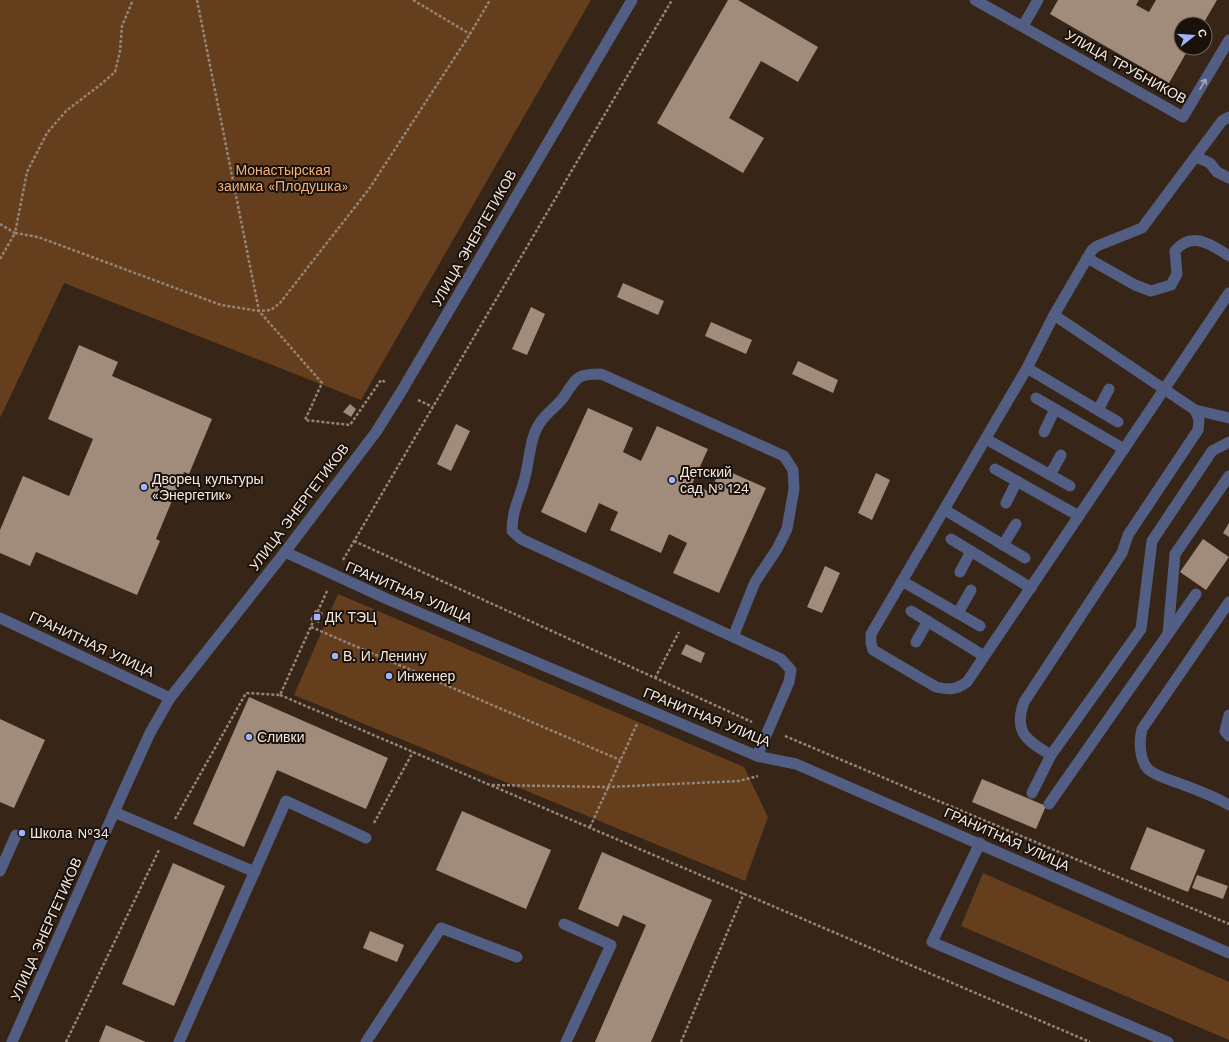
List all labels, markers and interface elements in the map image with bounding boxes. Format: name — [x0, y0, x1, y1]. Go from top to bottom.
north arrow — [1173, 16, 1213, 56]
street label: УЛИЦА ТРУБНИКОВ — [1063, 27, 1189, 107]
text: С — [1195, 28, 1209, 39]
one-way arrow — [1200, 78, 1208, 90]
park label: Монастырская заимка «Плодушка» — [218, 162, 349, 194]
street label: УЛИЦА ЭНЕРГЕТИКОВ — [428, 167, 520, 309]
street label: УЛИЦА ЭНЕРГЕТИКОВ — [246, 440, 352, 574]
place label: Детский сад № 124 — [680, 464, 749, 496]
place label: Дворец культуры «Энергетик» — [152, 471, 264, 503]
marker: Детский сад № 124 — [667, 475, 677, 485]
marker: Дворец культуры «Энергетик» — [139, 482, 149, 492]
street label: ГРАНИТНАЯ УЛИЦА — [343, 558, 475, 626]
street label: ГРАНИТНАЯ УЛИЦА — [27, 608, 157, 680]
place label: ДК ТЭЦ — [325, 609, 377, 625]
marker: ДК ТЭЦ — [312, 612, 322, 622]
place label: В. И. Ленину — [343, 648, 427, 664]
marker: В. И. Ленину — [330, 651, 340, 661]
place label: Инженер — [397, 668, 455, 684]
marker: Инженер — [384, 671, 394, 681]
street label: ГРАНИТНАЯ УЛИЦА — [641, 684, 774, 750]
place label: Сливки — [257, 729, 304, 745]
marker: Сливки — [244, 732, 254, 742]
street label: ГРАНИТНАЯ УЛИЦА — [942, 804, 1073, 874]
place label: Школа №34 — [30, 825, 109, 841]
marker: Школа №34 — [17, 828, 27, 838]
street label: УЛИЦА ЭНЕРГЕТИКОВ — [7, 855, 85, 1003]

